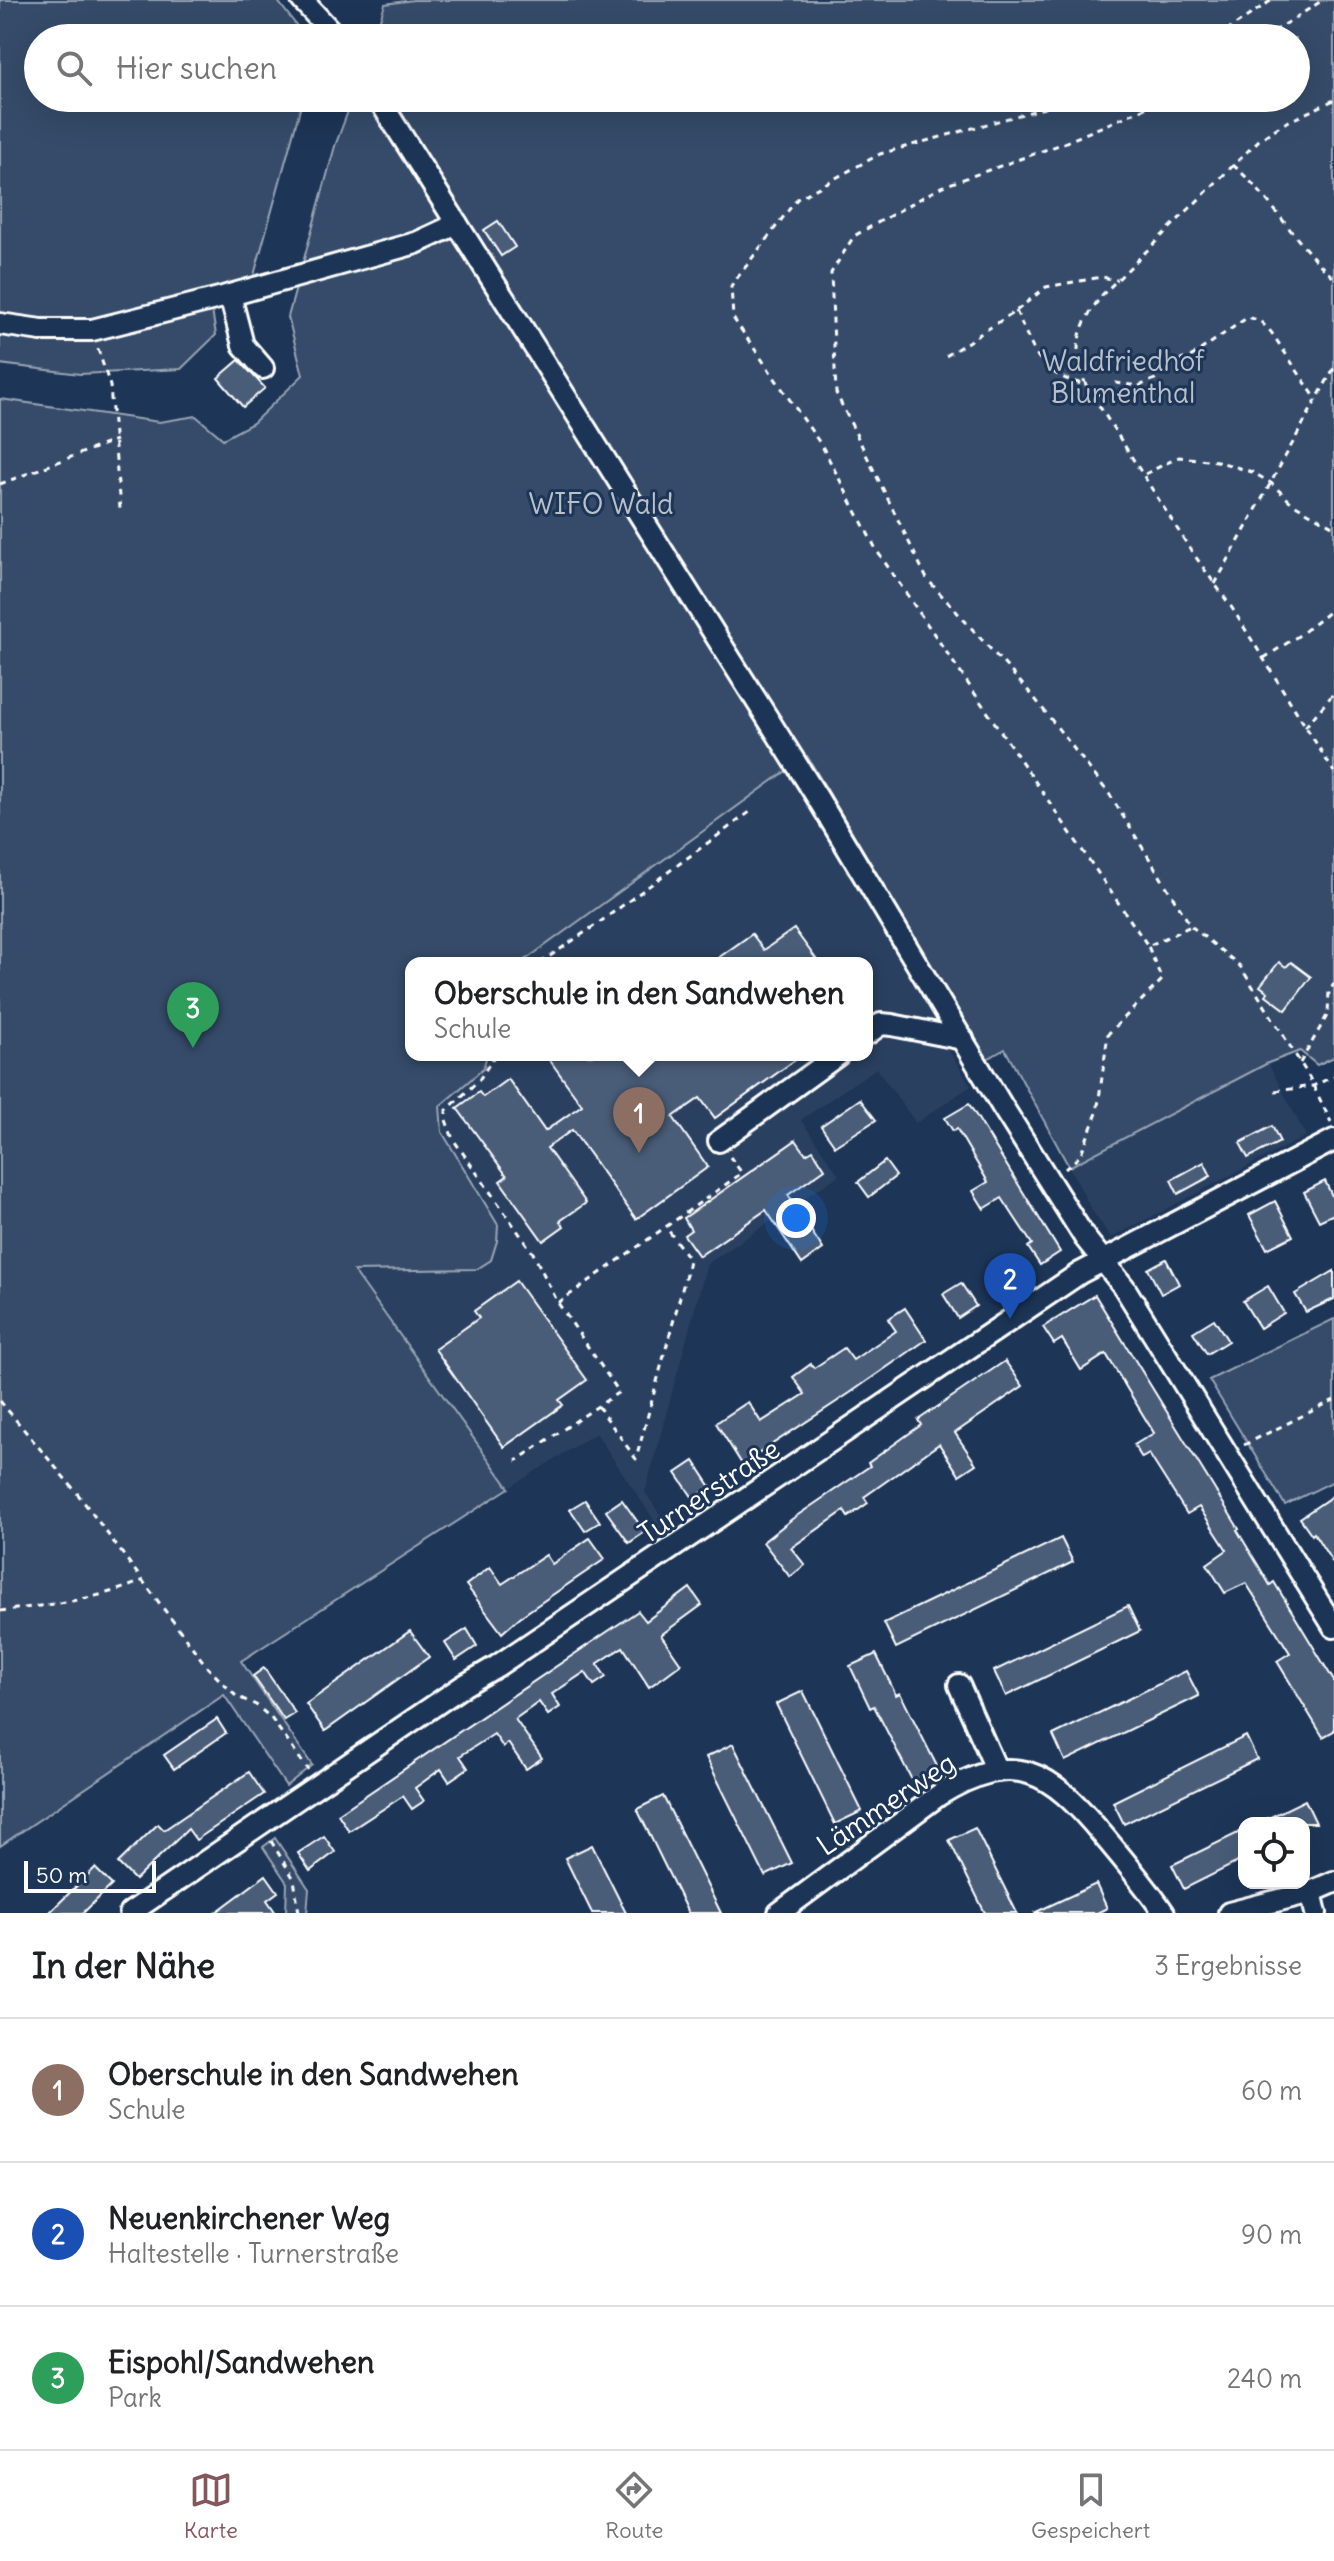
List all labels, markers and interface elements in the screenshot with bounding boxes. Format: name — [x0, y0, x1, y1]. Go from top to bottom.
search box — [24, 24, 1310, 112]
icon: search — [52, 46, 96, 90]
text: Hier suchen — [116, 49, 277, 87]
park label: Waldfriedhof Blumenthal — [1042, 343, 1205, 411]
park label: WIFO Wald — [529, 486, 673, 522]
popup — [405, 957, 873, 1061]
text: Oberschule in den Sandwehen — [434, 974, 844, 1012]
pin: 3 — [167, 982, 219, 1048]
text: Schule — [434, 1012, 511, 1045]
pin: 1 — [613, 1087, 665, 1153]
your location — [776, 1198, 816, 1238]
pin: 2 — [984, 1253, 1036, 1319]
street label: Turnerstraße — [631, 1431, 787, 1551]
street label: Lämmerweg — [810, 1745, 962, 1863]
map controls — [1238, 1817, 1310, 1889]
button: locate — [1238, 1817, 1310, 1889]
scale bar — [24, 1857, 156, 1893]
text: 50 m — [36, 1861, 88, 1889]
text: In der Nähe — [32, 1944, 215, 1987]
text: 3 Ergebnisse — [1154, 1949, 1302, 1982]
text: Oberschule in den Sandwehen — [108, 2055, 519, 2093]
text: 1 — [53, 2074, 63, 2107]
text: 60 m — [1241, 2074, 1302, 2107]
text: Schule — [108, 2093, 186, 2126]
text: Neuenkirchener Weg — [108, 2199, 390, 2237]
text: 2 — [51, 2218, 65, 2251]
text: 90 m — [1241, 2218, 1302, 2251]
text: Haltestelle · Turnerstraße — [108, 2237, 399, 2270]
text: Eispohl/Sandwehen — [108, 2343, 374, 2381]
text: 3 — [51, 2362, 65, 2395]
text: 240 m — [1227, 2362, 1302, 2395]
text: Park — [108, 2381, 162, 2414]
tab: Karte — [184, 2468, 238, 2544]
tab: Route — [605, 2468, 663, 2544]
tab: Gespeichert — [1031, 2468, 1150, 2544]

